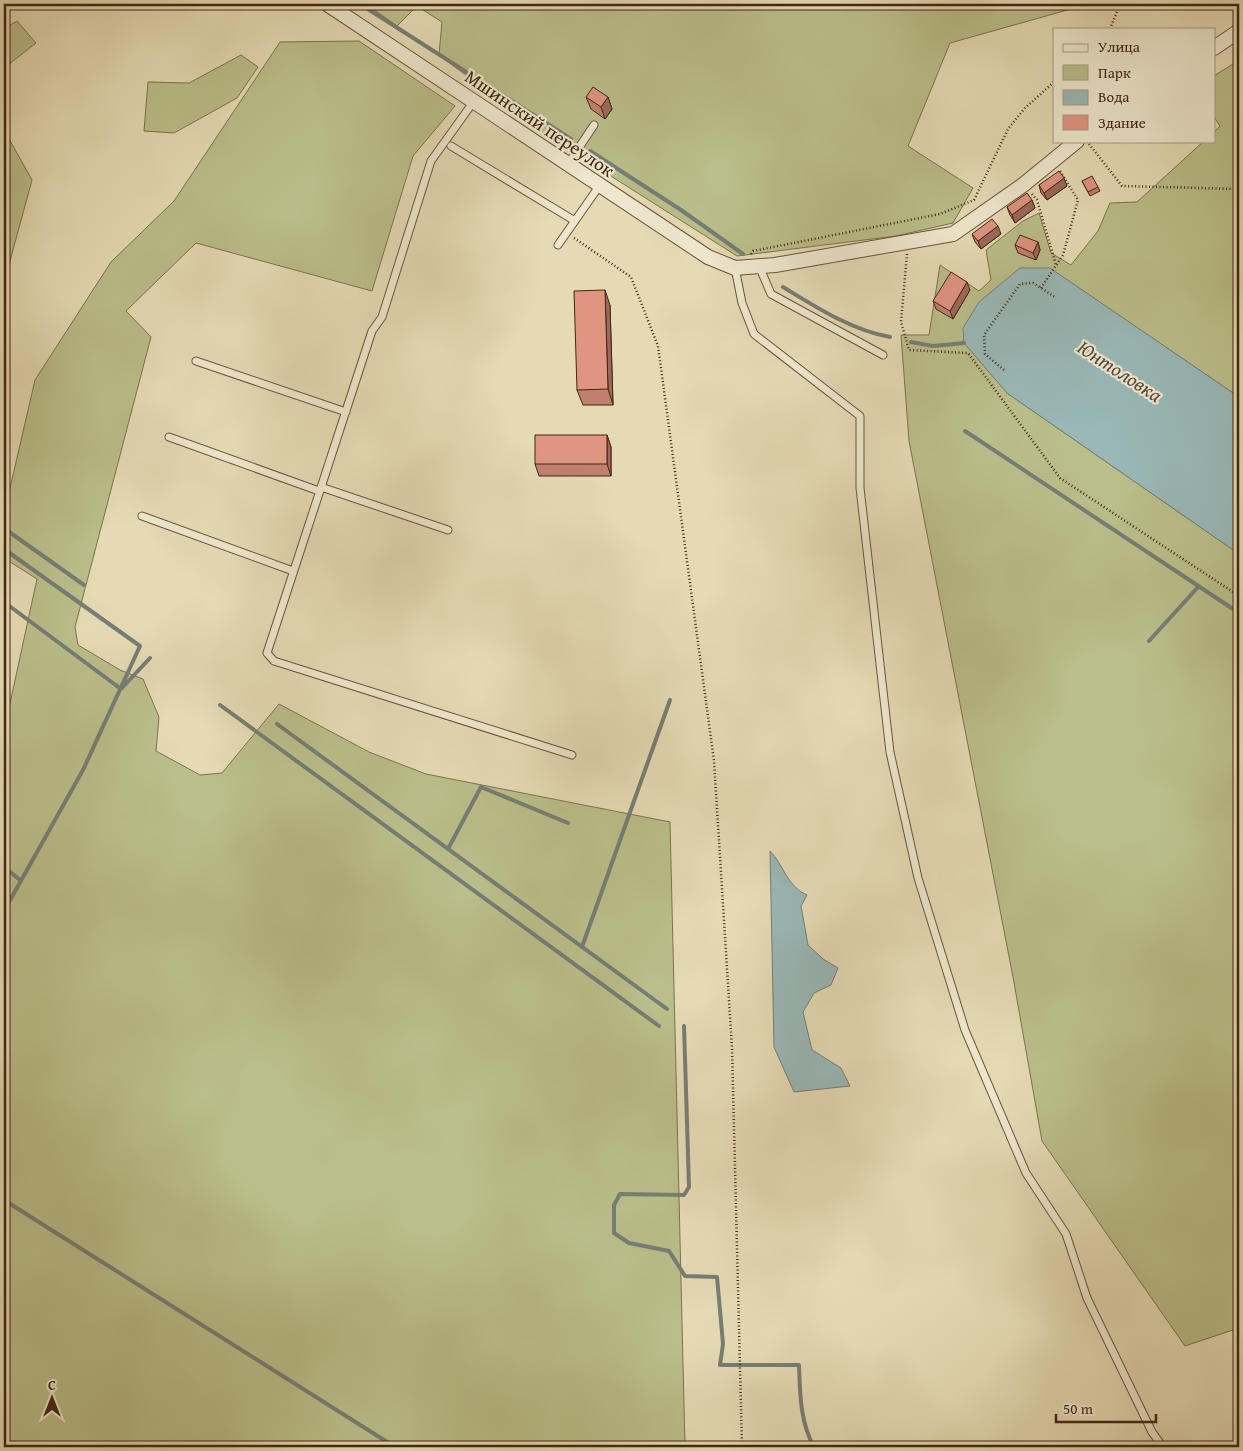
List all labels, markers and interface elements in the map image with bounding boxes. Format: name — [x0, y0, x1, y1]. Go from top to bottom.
legend — [1053, 28, 1216, 142]
text: Улица — [1098, 36, 1141, 57]
street label: Мшинский переулок — [459, 62, 621, 184]
text: Парк — [1098, 62, 1131, 83]
text: Вода — [1098, 86, 1130, 107]
text: Здание — [1098, 112, 1146, 133]
water label: Юнтоловка — [1072, 332, 1169, 409]
north arrow — [28, 1374, 78, 1424]
text: С — [48, 1375, 56, 1395]
scale bar — [1056, 1391, 1156, 1423]
text: 50 m — [1063, 1398, 1094, 1419]

